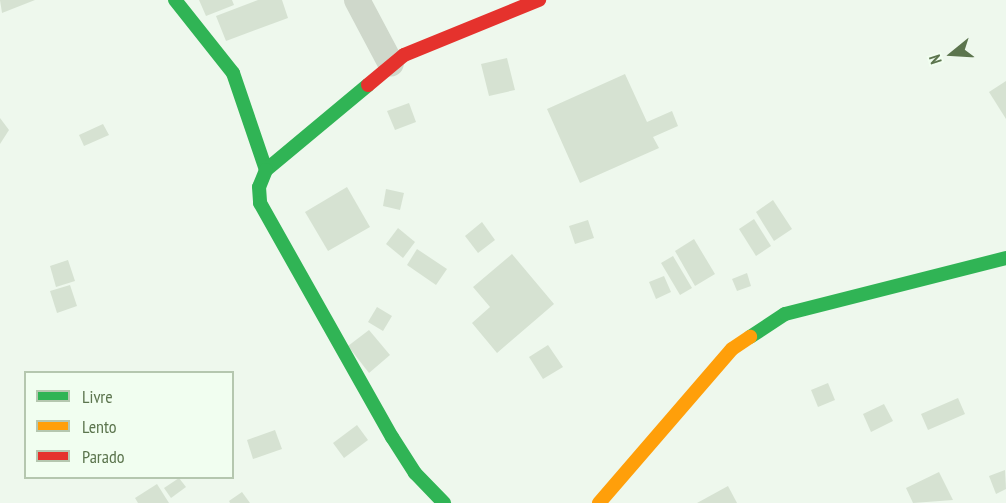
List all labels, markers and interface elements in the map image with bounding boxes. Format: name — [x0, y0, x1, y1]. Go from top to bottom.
north arrow — [922, 24, 982, 84]
text: N — [924, 52, 946, 67]
legend — [24, 371, 234, 479]
text: Livre — [82, 385, 113, 408]
text: Lento — [82, 415, 117, 438]
text: Parado — [82, 445, 125, 468]

